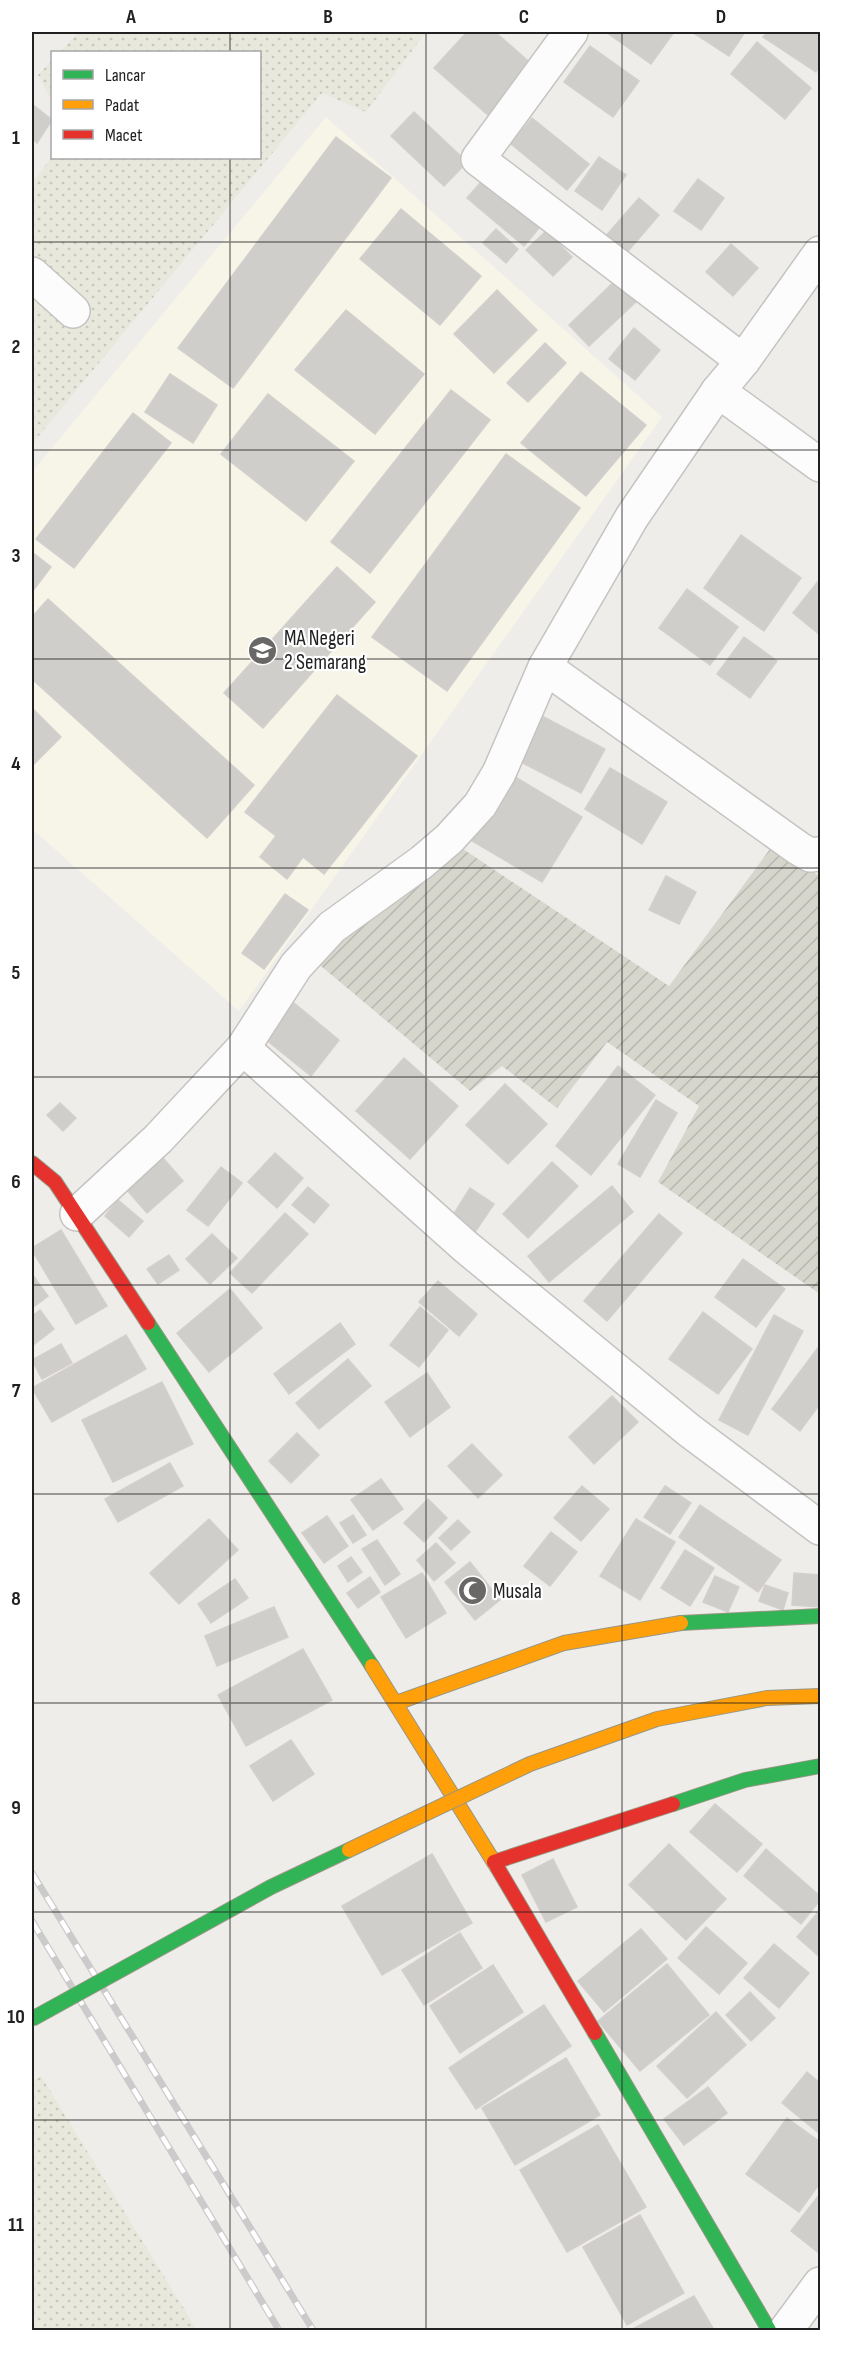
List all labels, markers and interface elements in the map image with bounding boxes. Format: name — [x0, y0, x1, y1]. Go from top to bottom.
text: A — [125, 5, 136, 29]
text: B — [323, 5, 333, 29]
text: C — [519, 5, 529, 29]
text: D — [716, 5, 726, 29]
legend — [51, 51, 261, 159]
text: Lancar — [105, 65, 145, 86]
text: Padat — [105, 95, 140, 116]
text: Macet — [105, 125, 143, 146]
text: 1 — [12, 126, 20, 150]
text: 2 — [12, 335, 20, 359]
text: 3 — [12, 544, 21, 568]
place label: MA Negeri 2 Semarang — [284, 626, 366, 675]
school or university icon: MA Negeri 2 Semarang — [247, 634, 279, 666]
text: 4 — [11, 752, 21, 776]
text: 5 — [12, 961, 21, 985]
text: 6 — [11, 1170, 21, 1194]
text: 7 — [12, 1379, 21, 1403]
mosque icon: Musala — [456, 1575, 488, 1607]
place label: Musala — [493, 1579, 542, 1604]
text: 8 — [11, 1587, 21, 1611]
text: 9 — [11, 1796, 21, 1820]
text: 10 — [7, 2005, 25, 2029]
text: 11 — [8, 2213, 24, 2237]

